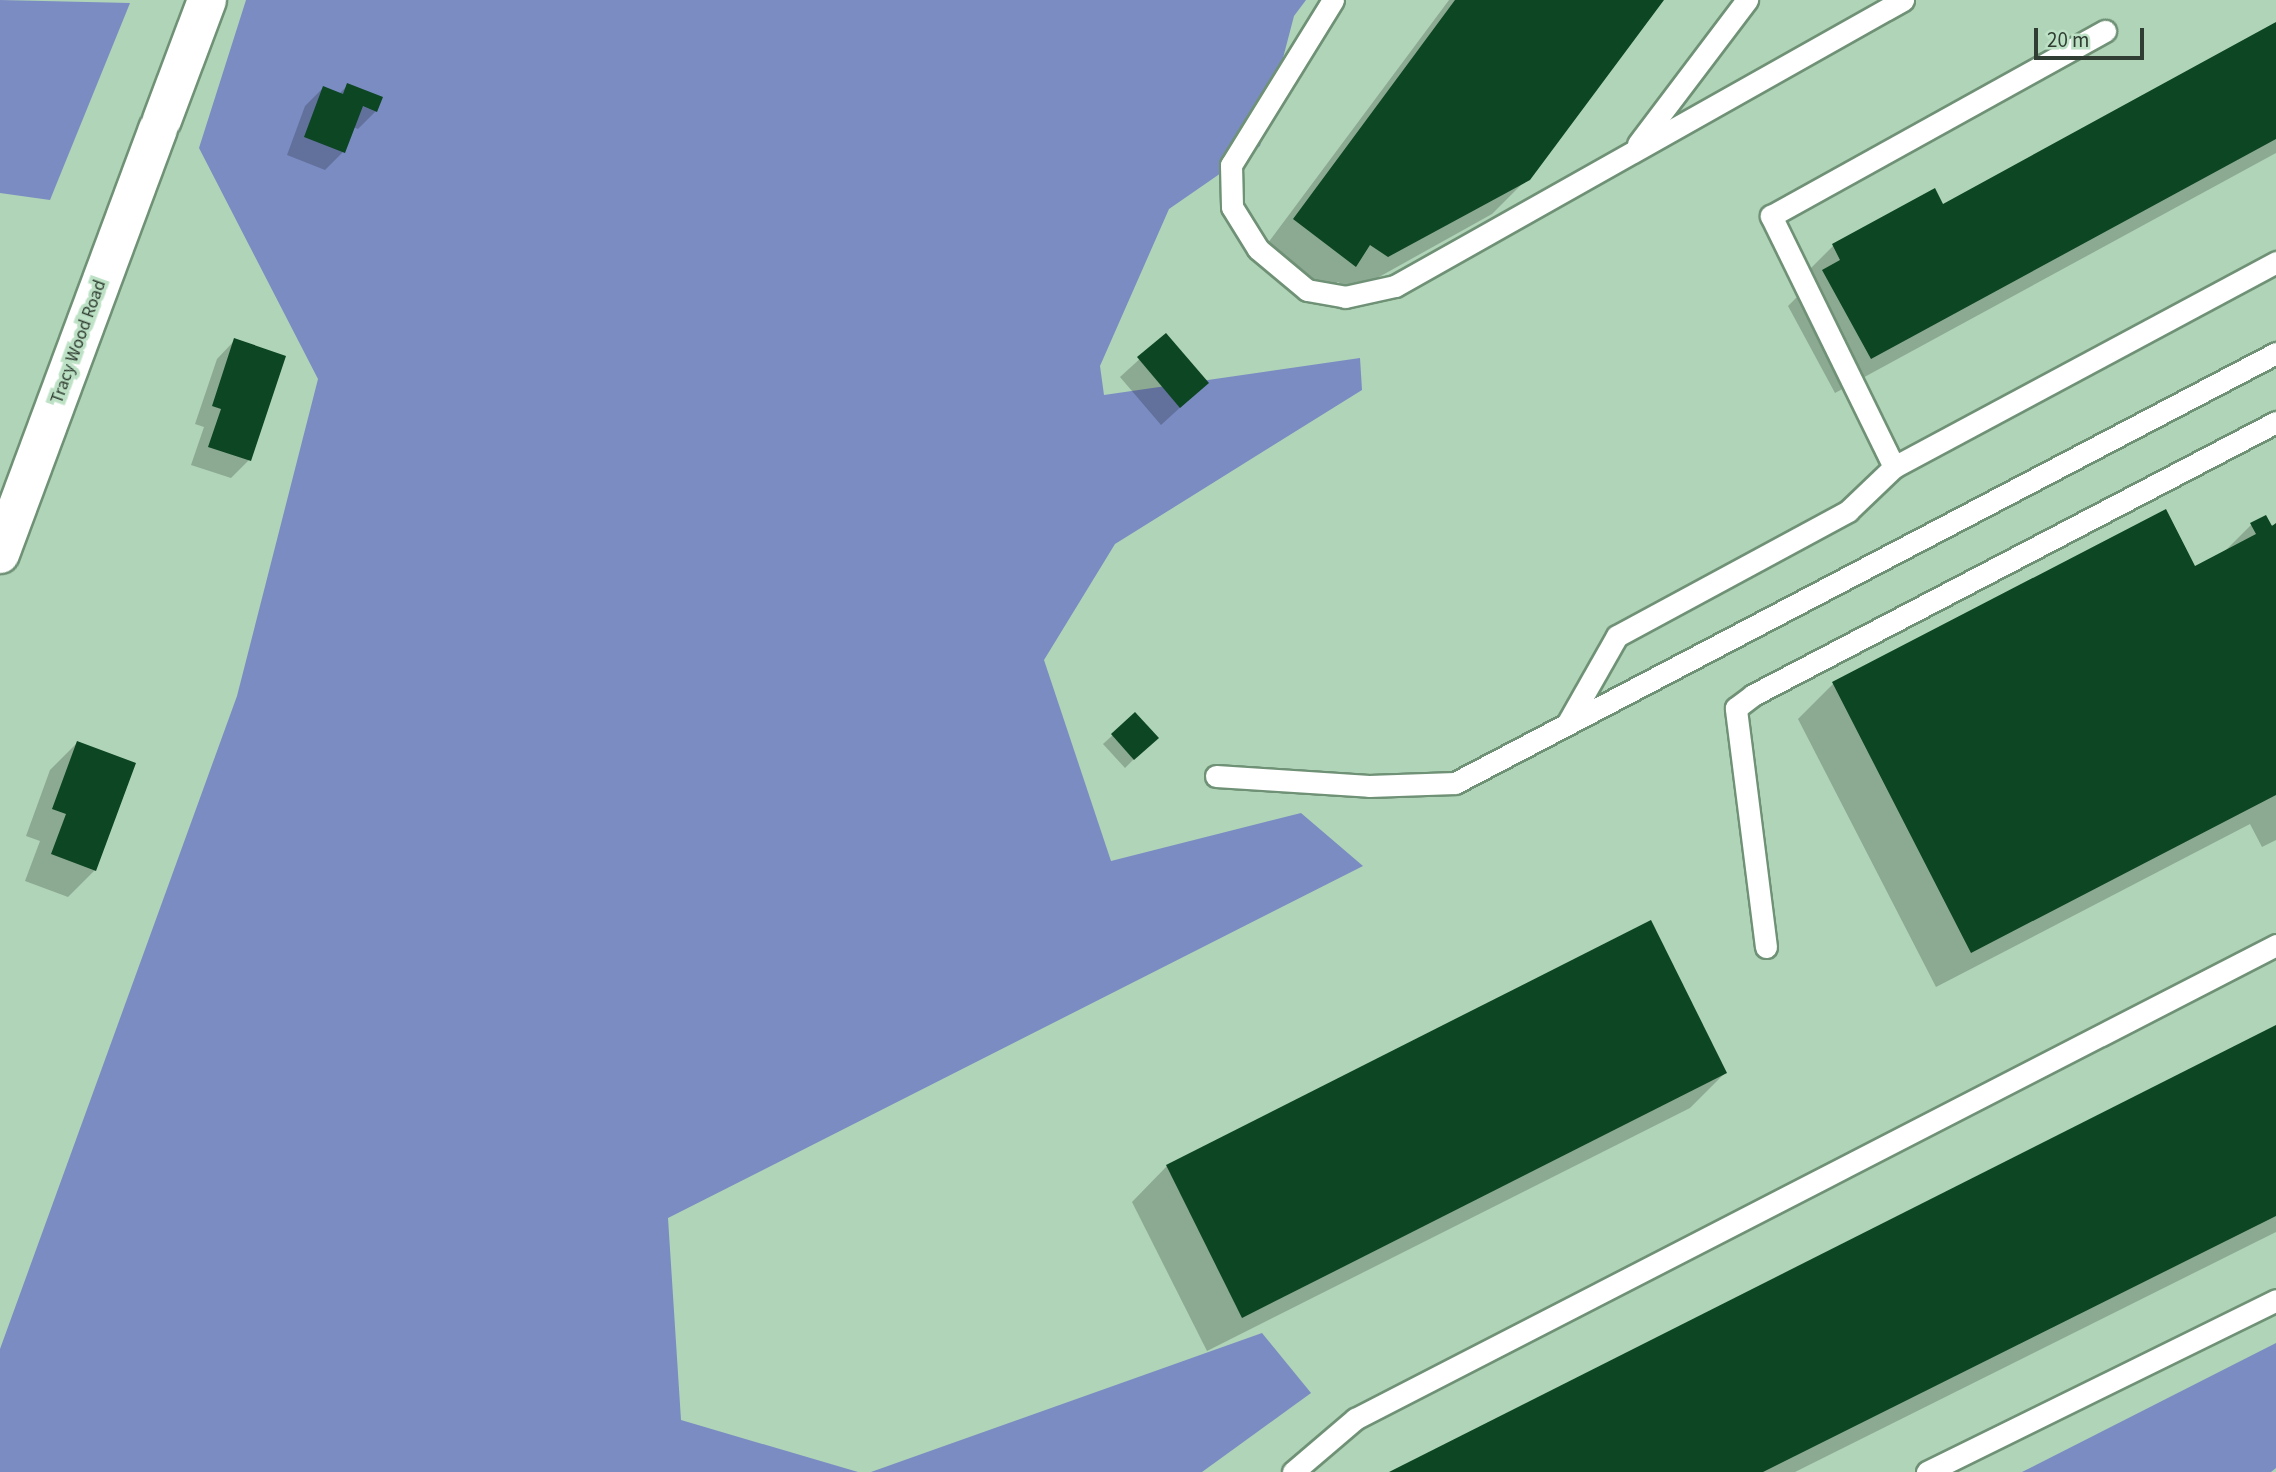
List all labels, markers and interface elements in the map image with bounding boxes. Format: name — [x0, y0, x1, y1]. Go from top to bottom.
scale bar — [2038, 14, 2148, 58]
text: 20 m — [2047, 25, 2089, 55]
street label: Tracy Wood Road — [47, 277, 111, 407]

